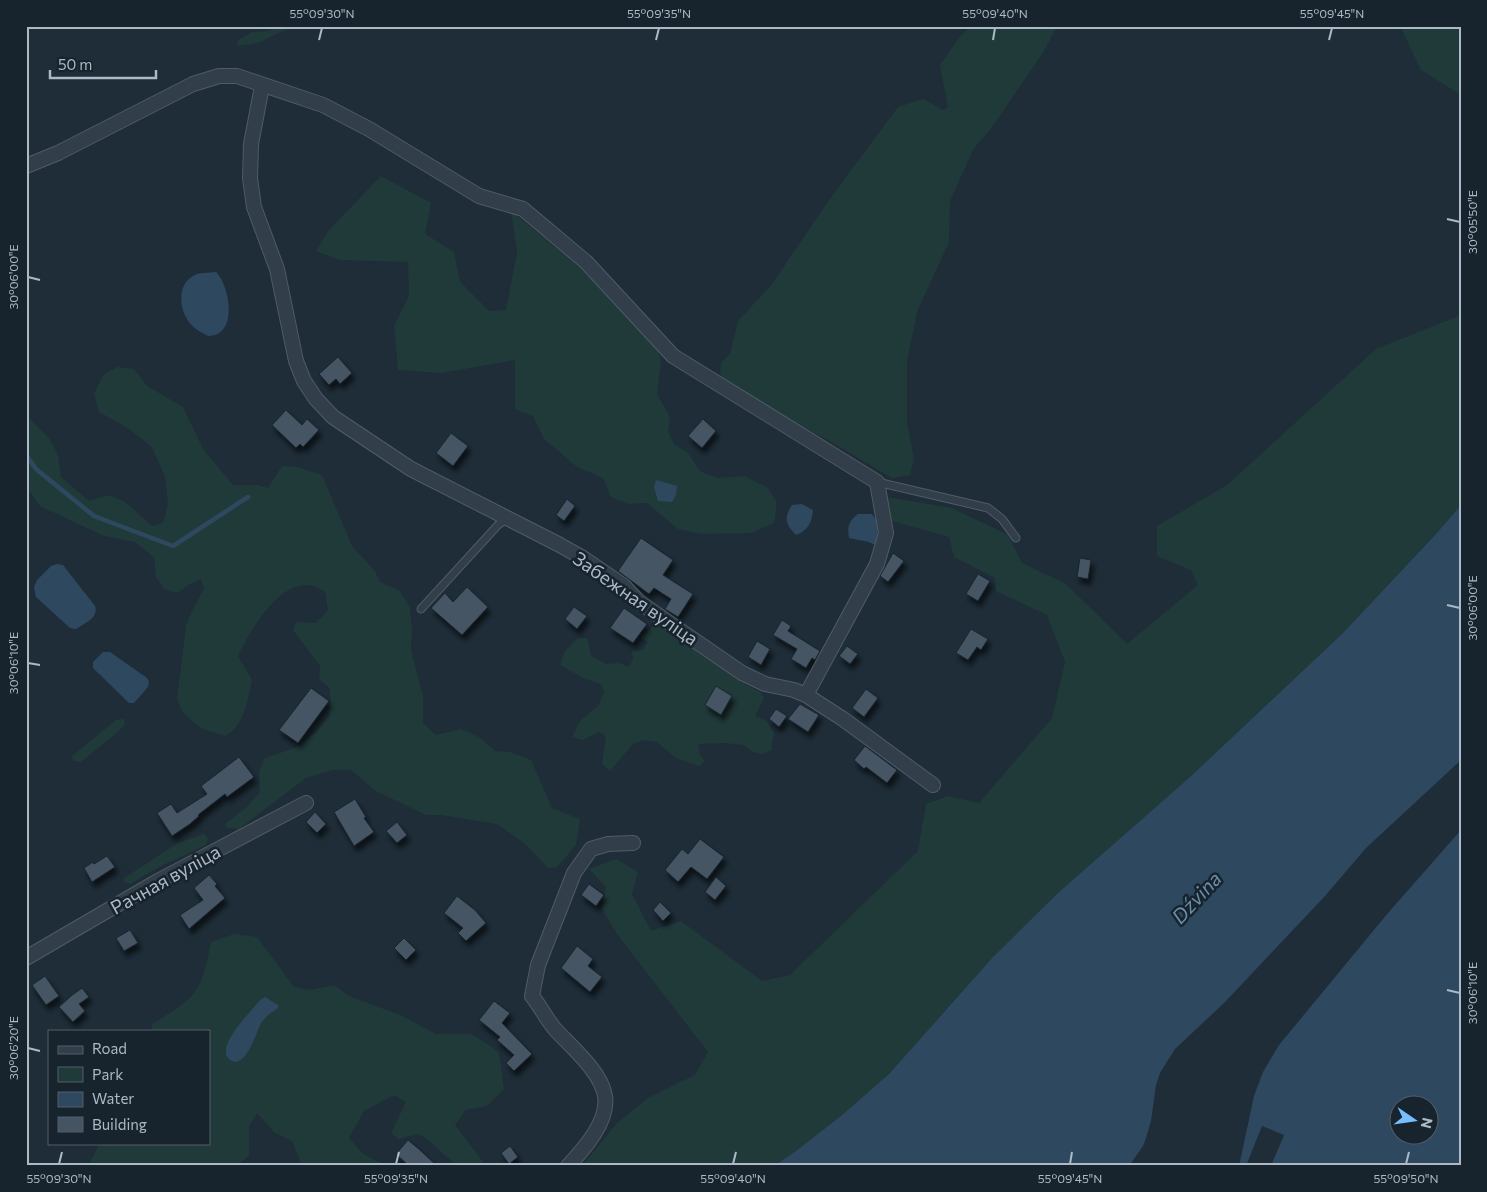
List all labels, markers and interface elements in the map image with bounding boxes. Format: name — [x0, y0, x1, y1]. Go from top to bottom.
text: 55°09'30"N — [289, 6, 355, 20]
text: 55°09'35"N — [627, 6, 691, 20]
text: 55°09'40"N — [962, 6, 1028, 20]
text: 55°09'45"N — [1300, 6, 1364, 20]
scale bar — [50, 48, 156, 80]
text: 50 m — [58, 55, 92, 73]
text: 30°05'50"E — [1465, 190, 1479, 254]
text: 30°06'00"E — [6, 244, 20, 310]
street label: Забежная вуліца — [569, 546, 703, 650]
text: 30°06'00"E — [1465, 575, 1479, 641]
text: 30°06'10"E — [6, 632, 20, 694]
street label: Рачная вуліца — [106, 839, 224, 919]
water label: Dźvina — [1166, 866, 1226, 928]
text: 30°06'10"E — [1465, 962, 1479, 1024]
text: 30°06'20"E — [6, 1016, 20, 1080]
legend — [48, 1030, 210, 1144]
text: Road — [92, 1039, 127, 1057]
text: Park — [92, 1065, 123, 1083]
text: Water — [92, 1089, 134, 1107]
north arrow — [1390, 1094, 1440, 1144]
text: Building — [92, 1115, 147, 1133]
text: N — [1418, 1116, 1437, 1130]
text: 55°09'30"N — [26, 1171, 92, 1185]
text: 55°09'35"N — [364, 1171, 428, 1185]
text: 55°09'40"N — [700, 1171, 766, 1185]
text: 55°09'45"N — [1038, 1171, 1102, 1185]
text: 55°09'50"N — [1373, 1171, 1439, 1185]

